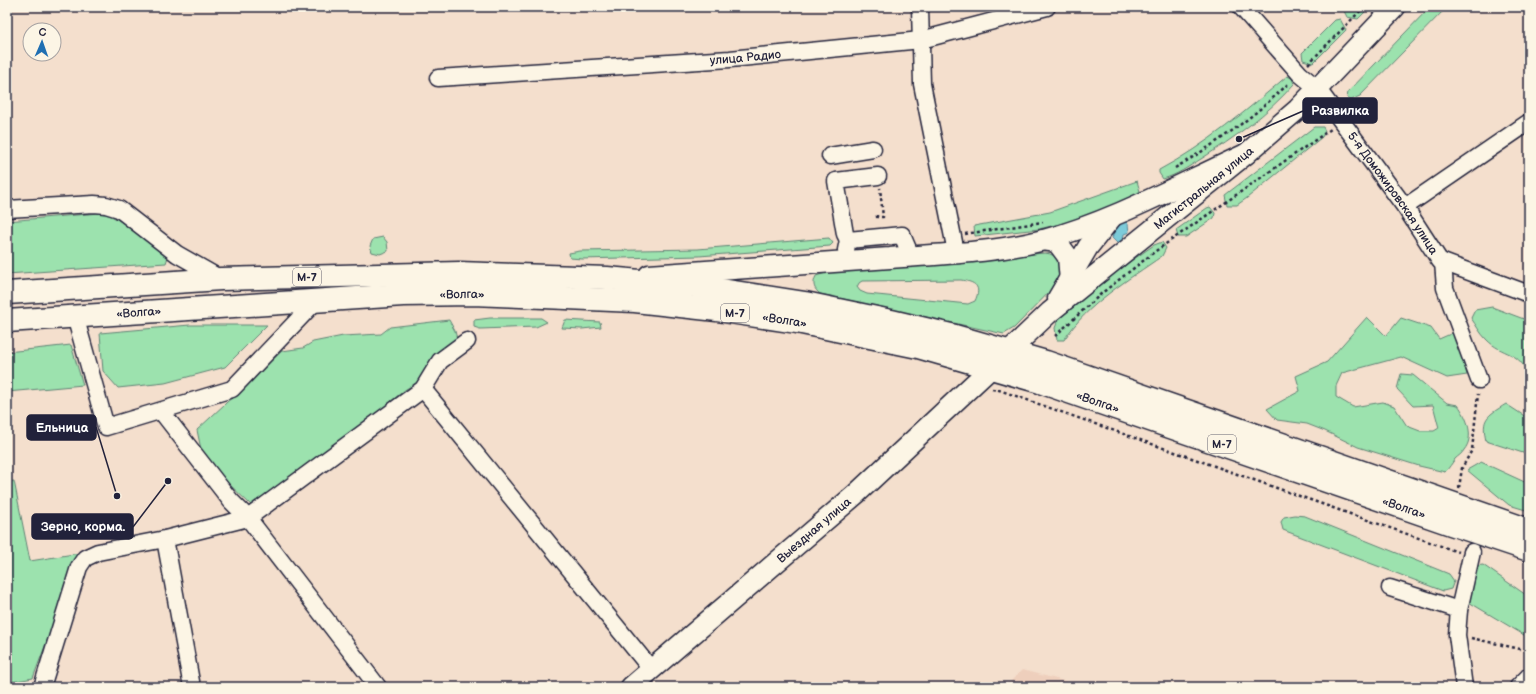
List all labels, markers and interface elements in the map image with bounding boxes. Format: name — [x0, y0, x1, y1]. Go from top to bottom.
north arrow — [22, 22, 62, 62]
text: С — [38, 26, 47, 39]
street label: улица Радио — [709, 47, 782, 68]
callout: Развилка — [1303, 98, 1377, 123]
text: Развилка — [1311, 103, 1370, 119]
street label: 5-я Доможировская улица — [1344, 129, 1441, 258]
street label: Магистральная улица — [1151, 144, 1257, 233]
road number: М-7 — [293, 268, 321, 286]
street label: «Волга» — [439, 287, 485, 303]
street label: «Волга» — [116, 304, 162, 322]
road number: М-7 — [721, 304, 749, 322]
street label: «Волга» — [761, 310, 809, 332]
street label: «Волга» — [1074, 388, 1122, 417]
callout: Ельница — [27, 415, 96, 440]
text: Ельница — [36, 420, 89, 436]
road number: М-7 — [1208, 435, 1236, 453]
street label: Выездная улица — [774, 494, 854, 566]
street label: «Волга» — [1380, 494, 1428, 523]
callout: Зерно, корма. — [32, 514, 133, 539]
text: Зерно, корма. — [41, 519, 125, 535]

